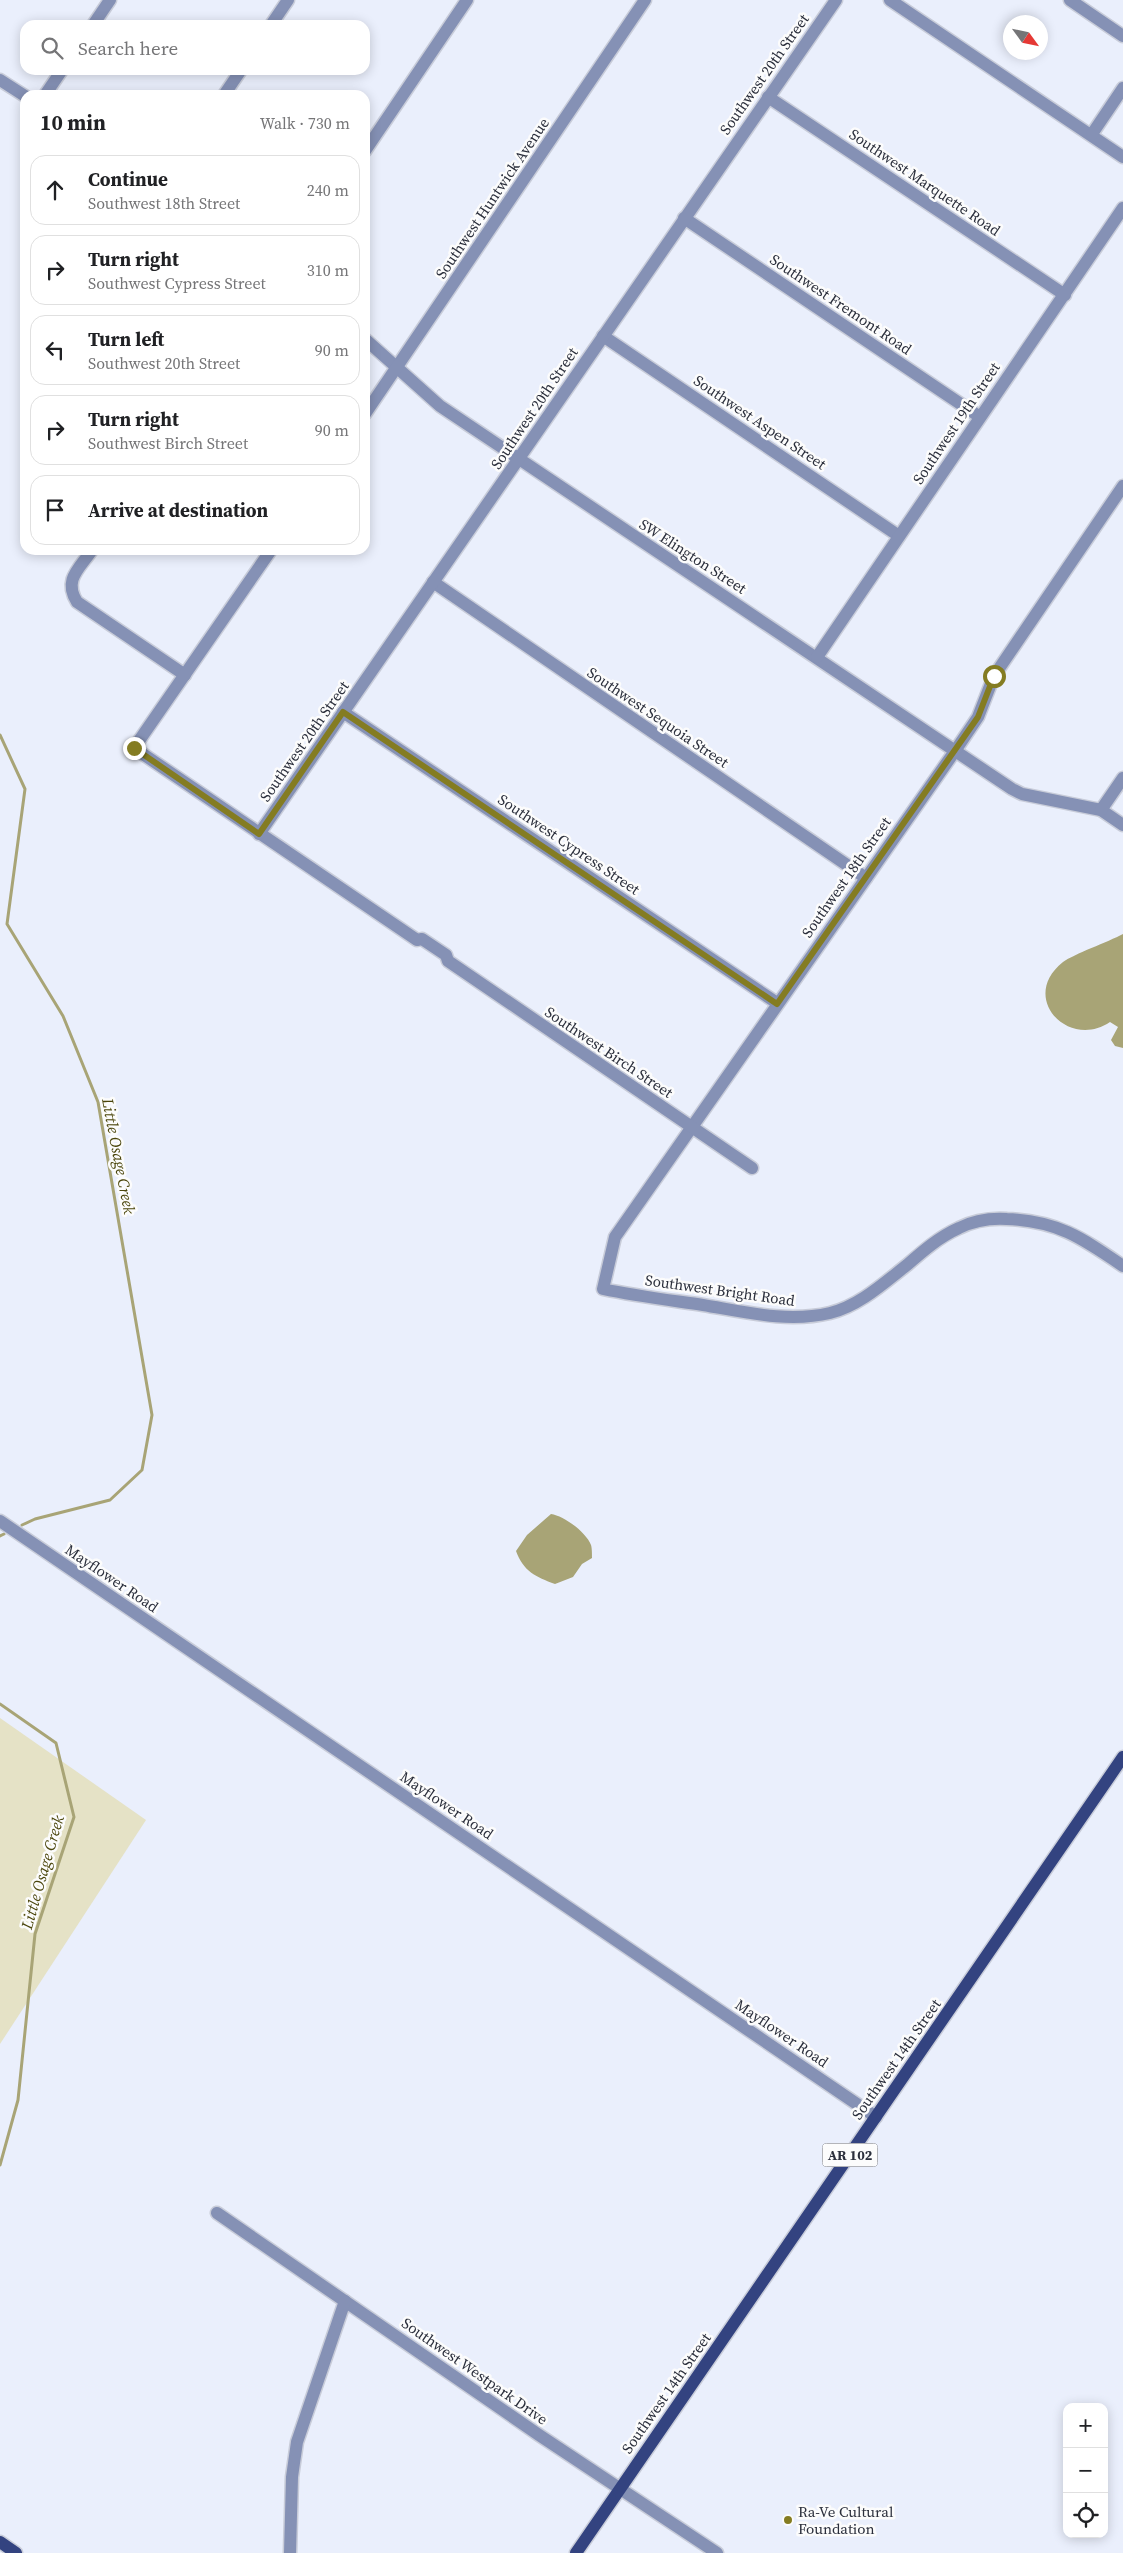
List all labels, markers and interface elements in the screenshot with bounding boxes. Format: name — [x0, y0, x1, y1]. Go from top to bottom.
street label: Southwest 20th Street — [714, 9, 814, 139]
north arrow — [1003, 15, 1048, 60]
search box — [20, 20, 370, 75]
icon: search — [38, 34, 66, 62]
text: Search here — [78, 35, 178, 61]
text: 10 min — [40, 108, 106, 137]
text: Walk · 730 m — [260, 112, 350, 134]
street label: Southwest Huntwick Avenue — [430, 113, 554, 283]
street label: Southwest Marquette Road — [845, 123, 1005, 241]
text: Continue — [88, 166, 168, 192]
icon: ahead — [41, 176, 69, 204]
text: 240 m — [307, 179, 349, 201]
text: Southwest 18th Street — [88, 192, 240, 214]
text: Turn right — [88, 246, 179, 272]
street label: Southwest Fremont Road — [766, 249, 916, 360]
icon: right — [41, 256, 69, 284]
text: 310 m — [307, 259, 349, 281]
text: Southwest Cypress Street — [88, 272, 266, 294]
text: Turn left — [88, 326, 164, 352]
icon: left — [41, 336, 69, 364]
text: 90 m — [315, 339, 349, 361]
street label: Southwest 20th Street — [485, 343, 583, 473]
text: Southwest 20th Street — [88, 352, 240, 374]
street label: Southwest 19th Street — [907, 358, 1005, 488]
street label: Southwest Aspen Street — [690, 370, 831, 474]
text: Turn right — [88, 406, 179, 432]
icon: right — [41, 416, 69, 444]
text: 90 m — [315, 419, 349, 441]
text: Southwest Birch Street — [88, 432, 248, 454]
icon: arrive — [41, 496, 69, 524]
text: Arrive at destination — [88, 497, 268, 523]
street label: SW Elington Street — [635, 513, 751, 599]
street label: Southwest Sequoia Street — [583, 662, 733, 772]
route start — [983, 665, 1006, 688]
street label: Southwest 20th Street — [254, 676, 354, 806]
route end — [123, 737, 146, 760]
street label: Southwest Cypress Street — [494, 789, 644, 899]
street label: Southwest 18th Street — [796, 812, 896, 942]
street label: Southwest Birch Street — [541, 1001, 677, 1103]
water label: Little Osage Creek — [97, 1095, 141, 1216]
street label: Southwest Bright Road — [644, 1269, 797, 1311]
street label: Mayflower Road — [61, 1539, 163, 1617]
street label: Mayflower Road — [396, 1766, 498, 1844]
water label: Little Osage Creek — [15, 1812, 69, 1933]
street label: Mayflower Road — [731, 1994, 833, 2072]
street label: Southwest 14th Street — [846, 1994, 946, 2124]
road number: AR 102 — [822, 2144, 878, 2166]
street label: Southwest Westpark Drive — [398, 2313, 553, 2430]
street label: Southwest 14th Street — [616, 2328, 716, 2458]
map controls — [1063, 2403, 1108, 2538]
button: + — [1063, 2403, 1108, 2448]
button: − — [1063, 2448, 1108, 2493]
button: locate — [1063, 2493, 1108, 2538]
place label: Ra-Ve Cultural Foundation — [798, 2501, 894, 2539]
marker: Ra-Ve Cultural Foundation — [782, 2514, 794, 2526]

